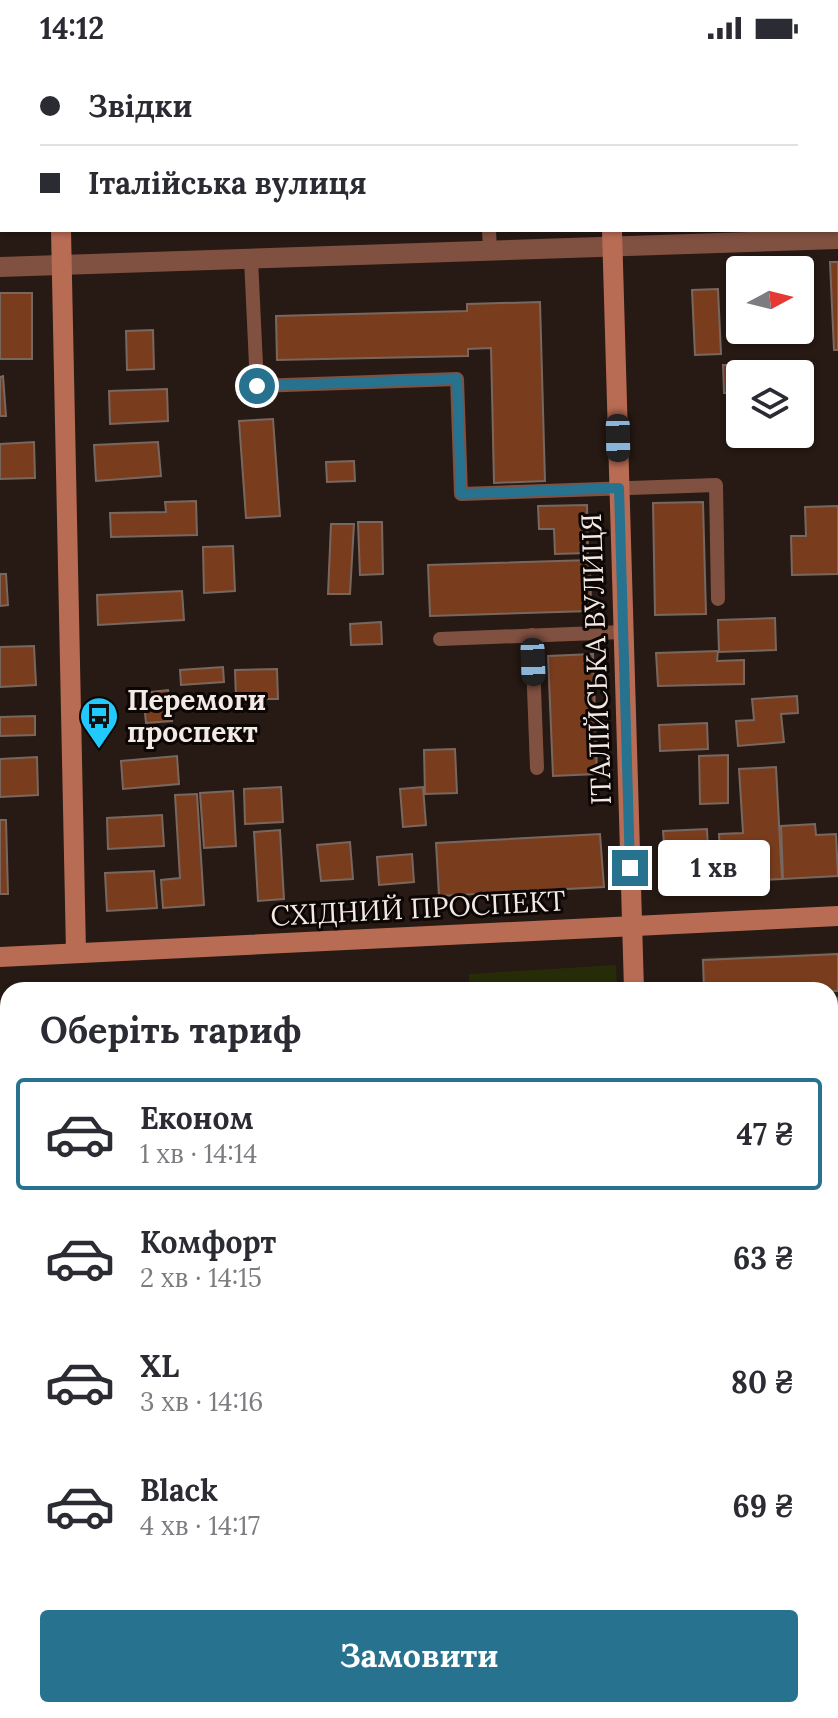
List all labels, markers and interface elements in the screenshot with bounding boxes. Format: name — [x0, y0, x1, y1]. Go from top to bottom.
text: 14:12 — [40, 9, 104, 47]
text: Звідки — [88, 87, 192, 125]
text: Італійська вулиця — [88, 164, 367, 202]
north arrow — [726, 256, 814, 344]
map controls — [726, 256, 814, 448]
button: layers — [726, 360, 814, 448]
route start — [239, 368, 275, 404]
car — [606, 414, 630, 462]
street label: ІТАЛІЙСЬКА ВУЛИЦЯ — [573, 513, 619, 805]
car — [520, 638, 546, 686]
place label: Перемоги проспект — [127, 682, 266, 750]
bus stop icon: Перемоги проспект — [78, 695, 120, 750]
callout: 1 хв — [658, 840, 770, 896]
route end — [612, 850, 648, 886]
text: 1 хв — [691, 851, 737, 884]
street label: СХІДНИЙ ПРОСПЕКТ — [270, 882, 566, 934]
text: Оберіть тариф — [40, 1007, 301, 1053]
icon: car — [44, 1098, 116, 1170]
text: Економ — [140, 1099, 254, 1137]
text: 47 ₴ — [737, 1115, 794, 1153]
text: 1 хв · 14:14 — [140, 1137, 257, 1170]
icon: car — [44, 1222, 116, 1294]
text: Комфорт — [140, 1223, 276, 1261]
text: 63 ₴ — [733, 1239, 794, 1277]
text: 2 хв · 14:15 — [140, 1261, 262, 1294]
icon: car — [44, 1346, 116, 1418]
text: XL — [140, 1347, 179, 1385]
text: 80 ₴ — [731, 1363, 794, 1401]
text: 3 хв · 14:16 — [140, 1385, 263, 1418]
icon: car — [44, 1470, 116, 1542]
text: Black — [140, 1471, 218, 1509]
text: 69 ₴ — [733, 1487, 794, 1525]
text: 4 хв · 14:17 — [140, 1509, 260, 1542]
button: Замовити — [40, 1610, 798, 1702]

